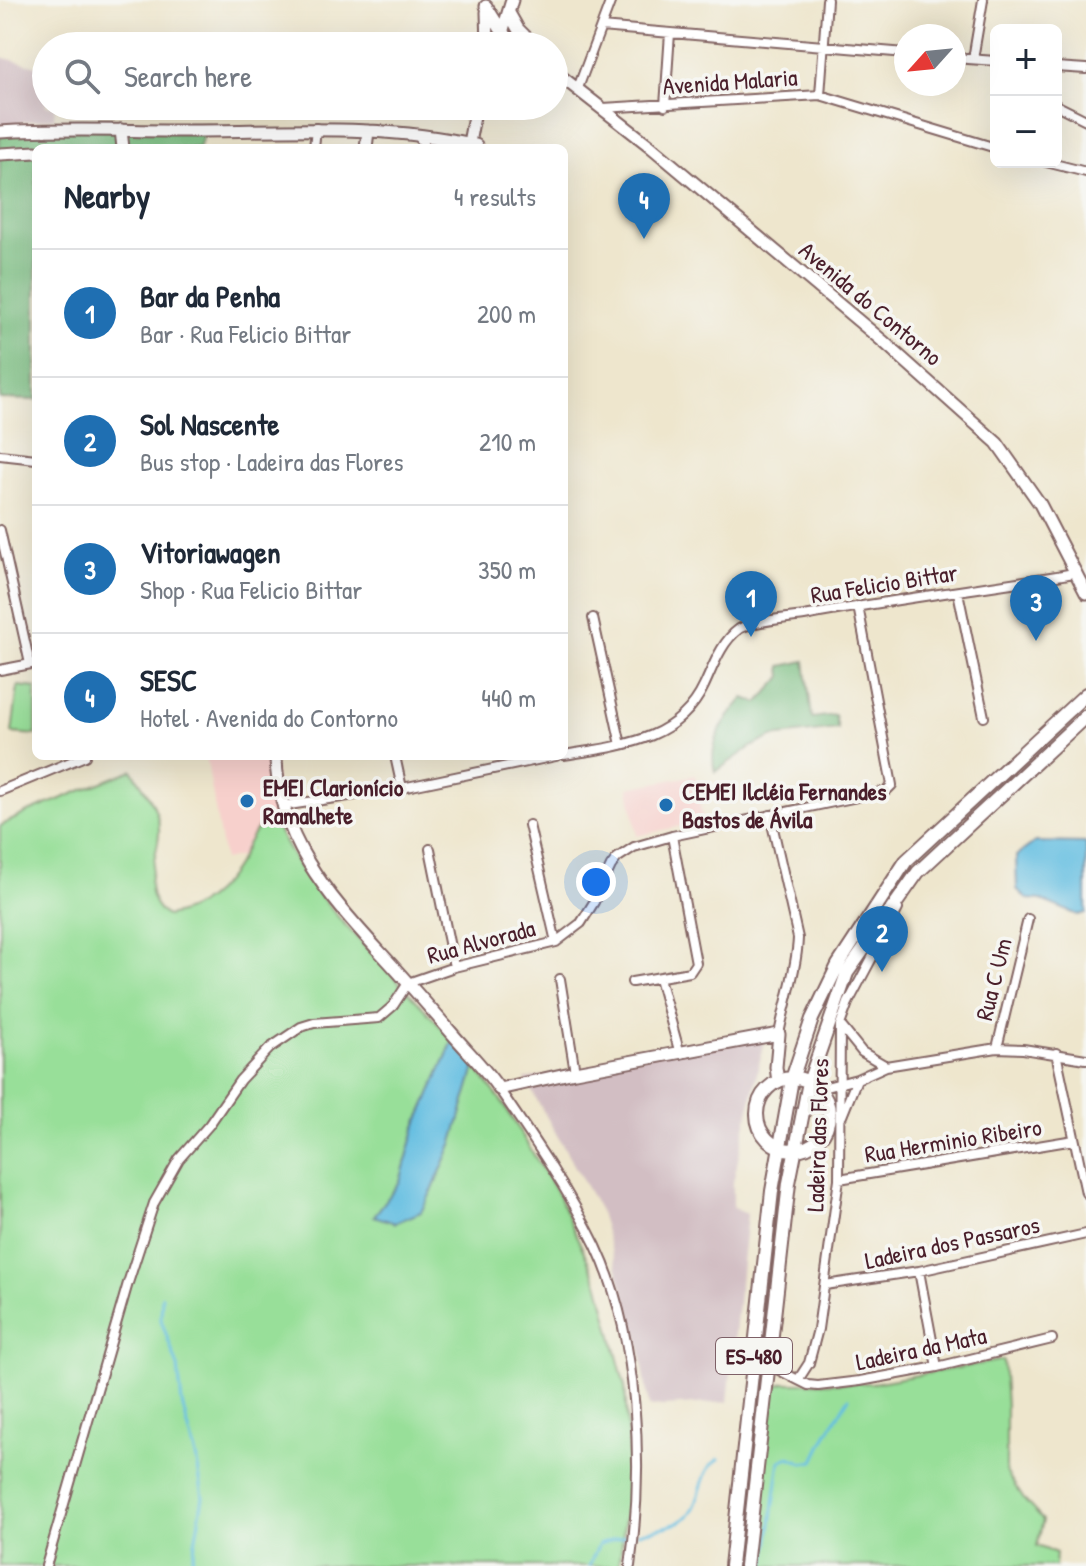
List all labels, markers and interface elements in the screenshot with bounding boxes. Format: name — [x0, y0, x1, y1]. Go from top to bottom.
north arrow — [894, 24, 966, 96]
map controls — [990, 24, 1062, 168]
button: + — [990, 24, 1062, 96]
search box — [32, 32, 568, 120]
icon: search — [60, 54, 104, 98]
text: Search here — [124, 56, 252, 96]
street label: Avenida Malaria — [662, 60, 798, 102]
button: − — [990, 96, 1062, 168]
text: Nearby — [64, 173, 150, 219]
pin: 4 — [618, 173, 670, 239]
text: 4 results — [454, 179, 536, 214]
street label: Avenida do Contorno — [793, 234, 949, 372]
text: Bar da Penha — [140, 276, 280, 316]
text: 1 — [85, 296, 95, 331]
text: 200 m — [477, 296, 536, 331]
text: Bar · Rua Felicio Bittar — [140, 316, 351, 351]
text: Sol Nascente — [140, 404, 279, 444]
text: 2 — [84, 424, 96, 459]
text: 210 m — [479, 424, 536, 459]
text: Bus stop · Ladeira das Flores — [140, 444, 403, 479]
text: Vitoriawagen — [140, 532, 281, 572]
text: 3 — [84, 552, 96, 587]
text: 350 m — [478, 552, 536, 587]
street label: Rua Felicio Bittar — [808, 556, 960, 610]
pin: 1 — [725, 571, 777, 637]
text: Shop · Rua Felicio Bittar — [140, 572, 362, 607]
pin: 3 — [1010, 575, 1062, 641]
text: SESC — [140, 660, 197, 700]
text: 4 — [85, 680, 95, 715]
text: 440 m — [481, 680, 536, 715]
text: Hotel · Avenida do Contorno — [140, 700, 398, 735]
place label: EMEI Clarionício Ramalhete — [263, 771, 404, 831]
place label: CEMEI Ilcléia Fernandes Bastos de Ávila — [682, 775, 886, 835]
marker: EMEI Clarionício Ramalhete — [238, 792, 256, 810]
marker: CEMEI Ilcléia Fernandes Bastos de Ávila — [657, 796, 675, 814]
your location — [576, 862, 616, 902]
pin: 2 — [856, 906, 908, 972]
street label: Rua Alvorada — [424, 911, 538, 971]
street label: Rua C Um — [967, 935, 1019, 1023]
street label: Ladeira das Flores — [798, 1058, 836, 1212]
street label: Rua Herminio Ribeiro — [862, 1110, 1044, 1170]
street label: Ladeira dos Passaros — [862, 1208, 1042, 1276]
street label: Ladeira da Mata — [853, 1319, 989, 1377]
road number: ES-480 — [716, 1338, 792, 1374]

